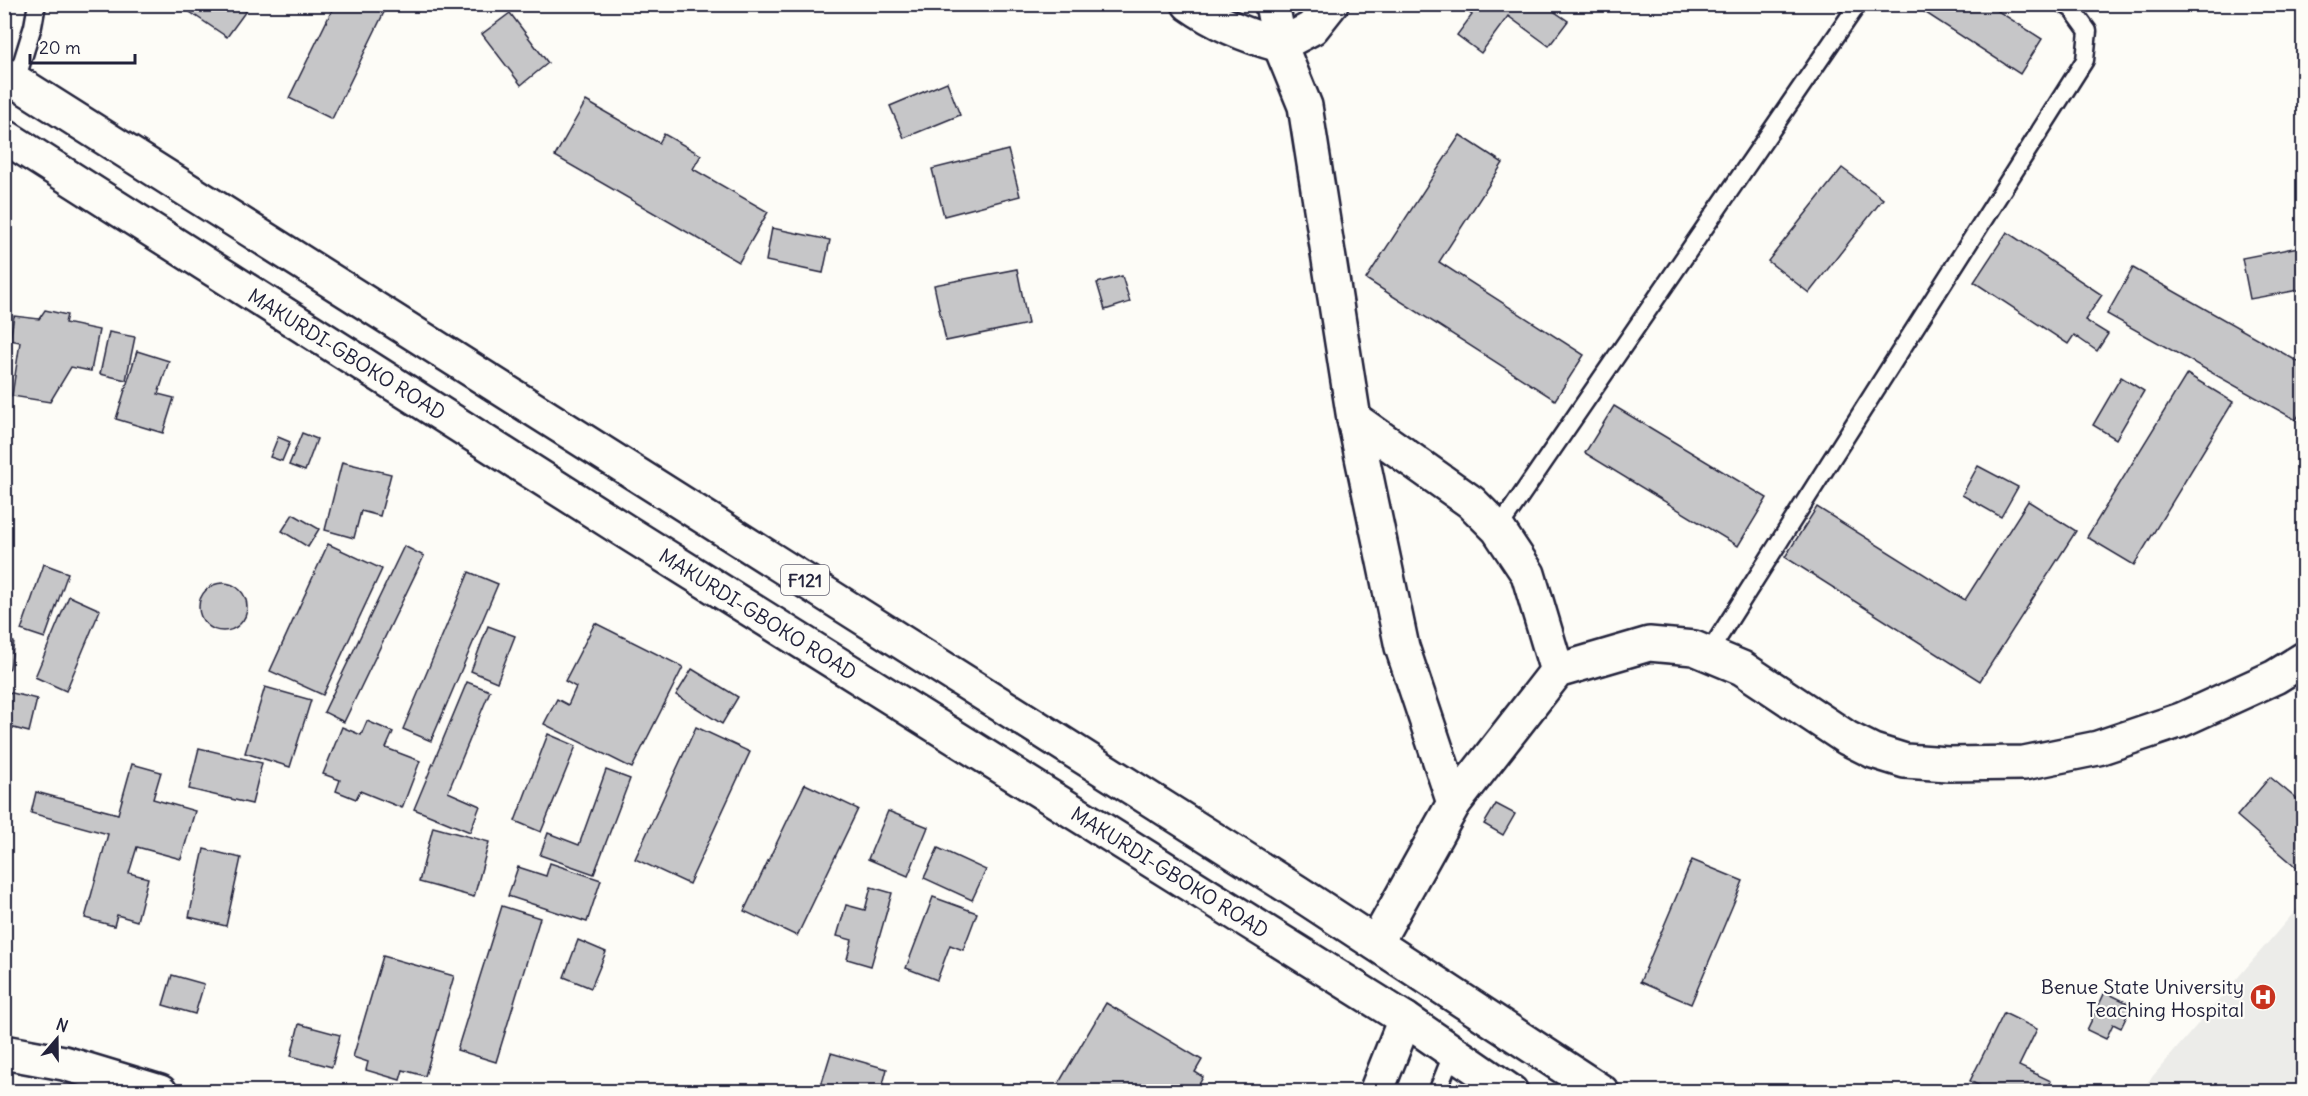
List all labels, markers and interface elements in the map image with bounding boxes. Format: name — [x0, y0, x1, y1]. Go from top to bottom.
scale bar — [30, 27, 135, 65]
text: 20 m — [39, 36, 81, 59]
street label: MAKURDI-GBOKO ROAD — [244, 283, 450, 425]
street label: MAKURDI-GBOKO ROAD — [655, 543, 861, 685]
road number: F121 — [781, 565, 829, 595]
street label: MAKURDI-GBOKO ROAD — [1067, 801, 1273, 943]
place label: Benue State University Teaching Hospital — [2041, 974, 2244, 1022]
hospital icon: Benue State University Teaching Hospital — [2248, 982, 2278, 1012]
north arrow — [27, 1009, 87, 1069]
text: N — [54, 1014, 71, 1036]

